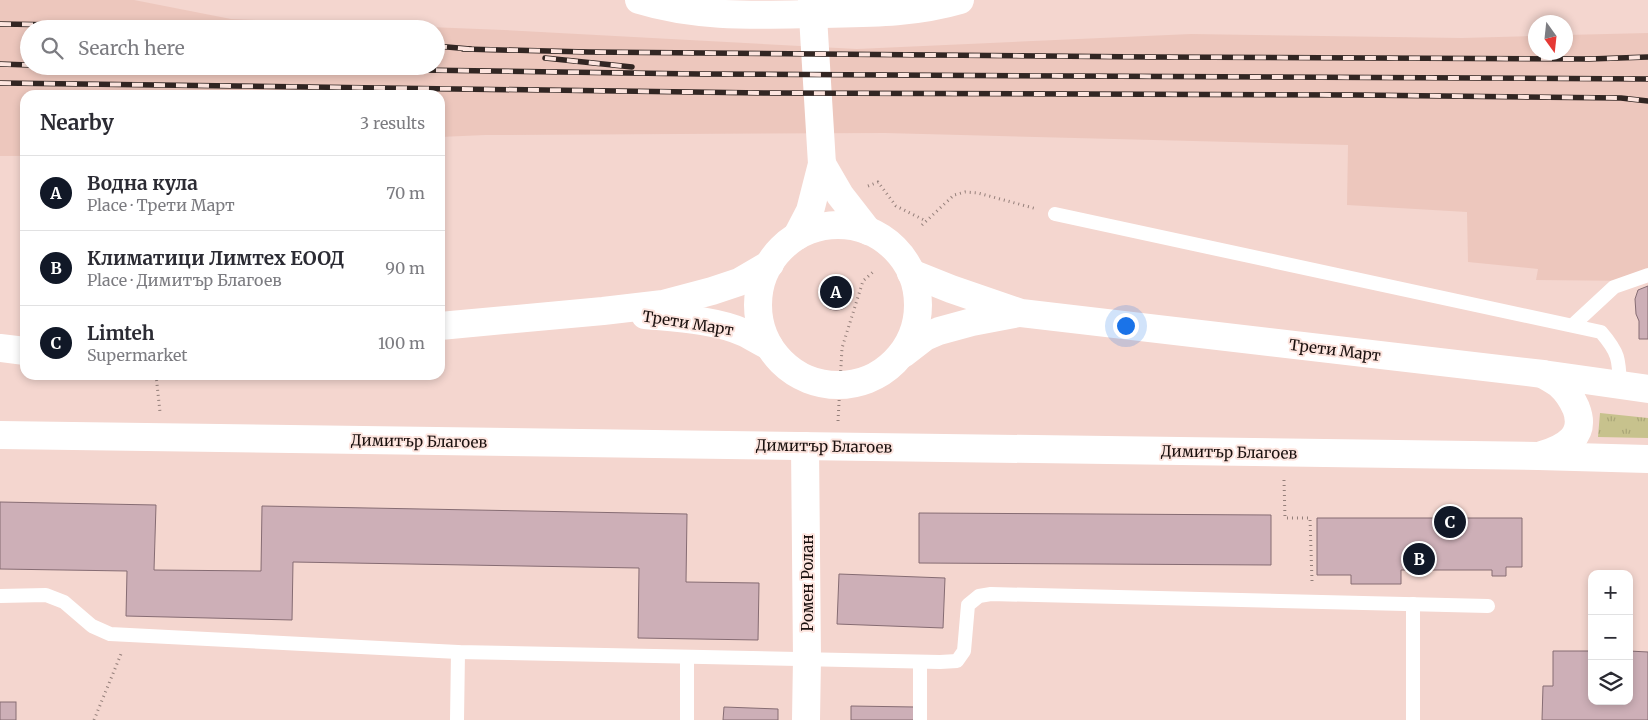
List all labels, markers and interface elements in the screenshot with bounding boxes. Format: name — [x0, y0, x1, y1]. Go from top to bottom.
north arrow — [1528, 15, 1573, 60]
search box — [20, 20, 445, 75]
icon: search — [38, 34, 66, 62]
text: Search here — [78, 36, 185, 60]
text: Nearby — [40, 109, 114, 136]
text: 3 results — [360, 113, 425, 133]
text: Водна кула — [87, 171, 198, 195]
text: A — [50, 183, 62, 203]
text: 70 m — [386, 183, 425, 203]
text: Place · Трети Март — [87, 195, 235, 215]
text: Климатици Лимтех ЕООД — [87, 246, 344, 270]
text: B — [50, 258, 62, 278]
text: 90 m — [385, 258, 425, 278]
text: Place · Димитър Благоев — [87, 270, 282, 290]
pin: A — [820, 273, 852, 311]
street label: Трети Март — [641, 306, 735, 340]
your location — [1113, 313, 1139, 339]
text: Limteh — [87, 321, 154, 345]
text: C — [51, 333, 61, 353]
text: 100 m — [378, 333, 425, 353]
street label: Трети Март — [1288, 335, 1382, 365]
text: Supermarket — [87, 345, 188, 365]
street label: Димитър Благоев — [351, 430, 487, 452]
street label: Димитър Благоев — [756, 435, 892, 457]
street label: Димитър Благоев — [1161, 441, 1297, 463]
pin: C — [1434, 503, 1466, 541]
street label: Ромен Ролан — [798, 535, 817, 631]
pin: B — [1403, 540, 1435, 578]
map controls — [1588, 570, 1633, 705]
button: + — [1588, 570, 1633, 615]
button: − — [1588, 615, 1633, 660]
button: layers — [1588, 660, 1633, 705]

